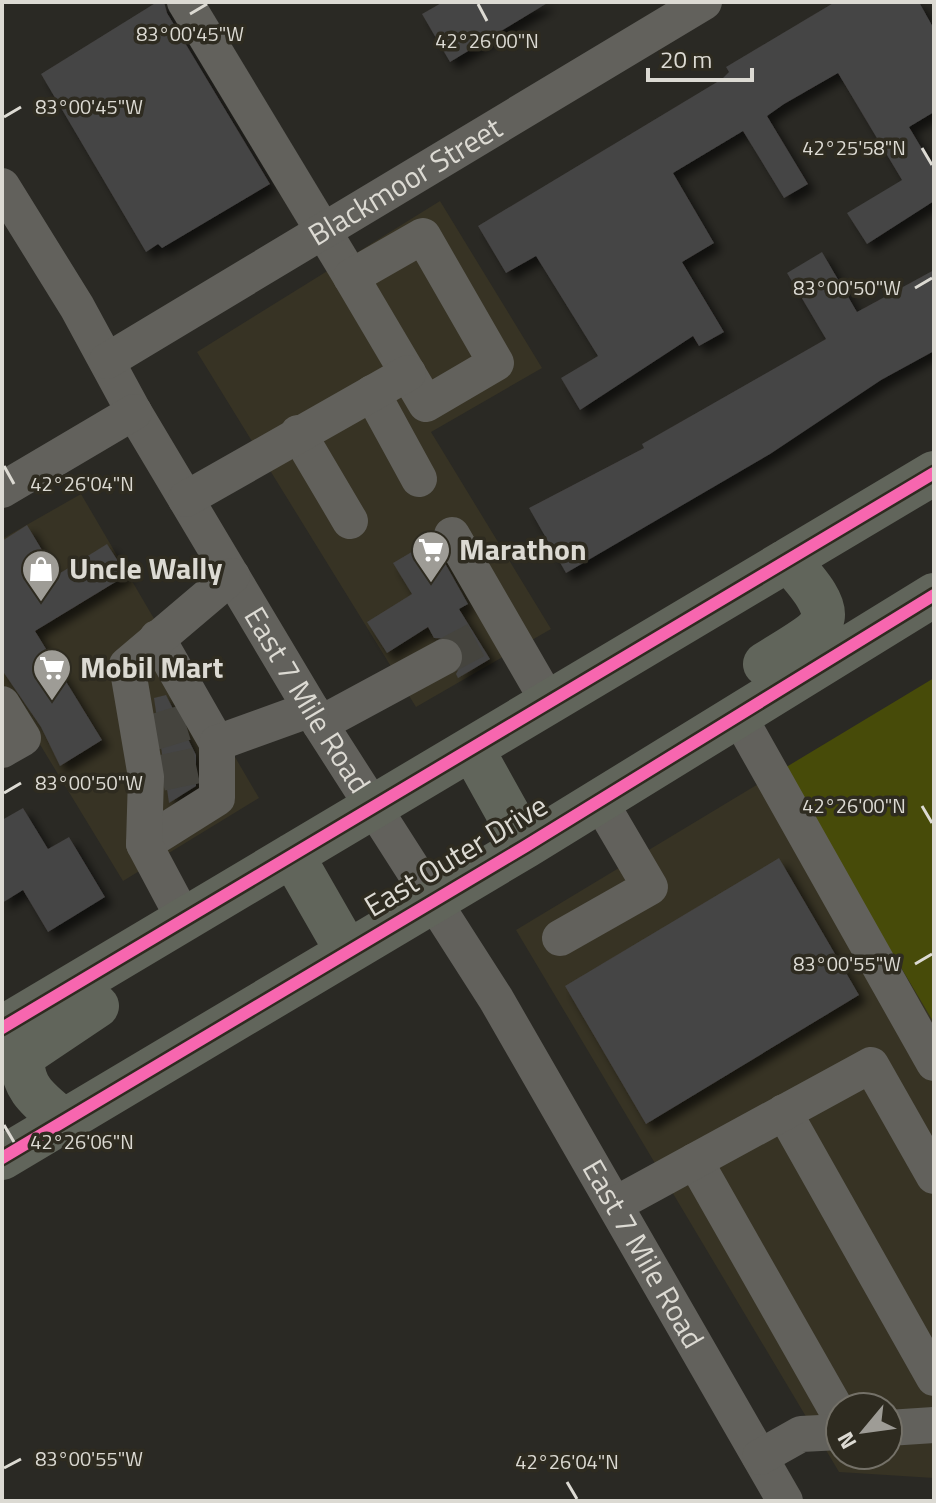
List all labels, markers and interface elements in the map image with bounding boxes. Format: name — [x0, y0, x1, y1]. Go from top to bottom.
text: 83°00'45"W — [136, 18, 244, 49]
text: 42°26'00"N — [435, 25, 539, 56]
scale bar — [648, 32, 752, 82]
text: 20 m — [660, 41, 712, 77]
text: 83°00'45"W — [35, 91, 143, 122]
street label: Blackmoor Street — [299, 104, 511, 257]
text: 42°25'58"N — [802, 132, 906, 163]
text: 83°00'50"W — [793, 272, 901, 303]
text: 42°26'04"N — [30, 468, 134, 499]
place label: Marathon — [459, 526, 587, 572]
supermarket icon: Marathon — [410, 529, 452, 584]
place label: Uncle Wally — [69, 545, 222, 591]
shop icon: Uncle Wally — [20, 548, 62, 603]
street label: East 7 Mile Road — [233, 598, 383, 802]
place label: Mobil Mart — [80, 644, 224, 690]
supermarket icon: Mobil Mart — [31, 647, 73, 702]
text: 83°00'50"W — [35, 767, 143, 798]
street label: East Outer Drive — [355, 782, 556, 928]
text: 42°26'00"N — [802, 790, 906, 821]
text: 83°00'55"W — [793, 948, 901, 979]
text: 42°26'06"N — [30, 1126, 134, 1157]
street label: East 7 Mile Road — [571, 1151, 716, 1357]
north arrow — [824, 1391, 904, 1471]
text: N — [828, 1426, 865, 1456]
text: 83°00'55"W — [35, 1443, 143, 1474]
text: 42°26'04"N — [515, 1446, 619, 1477]

